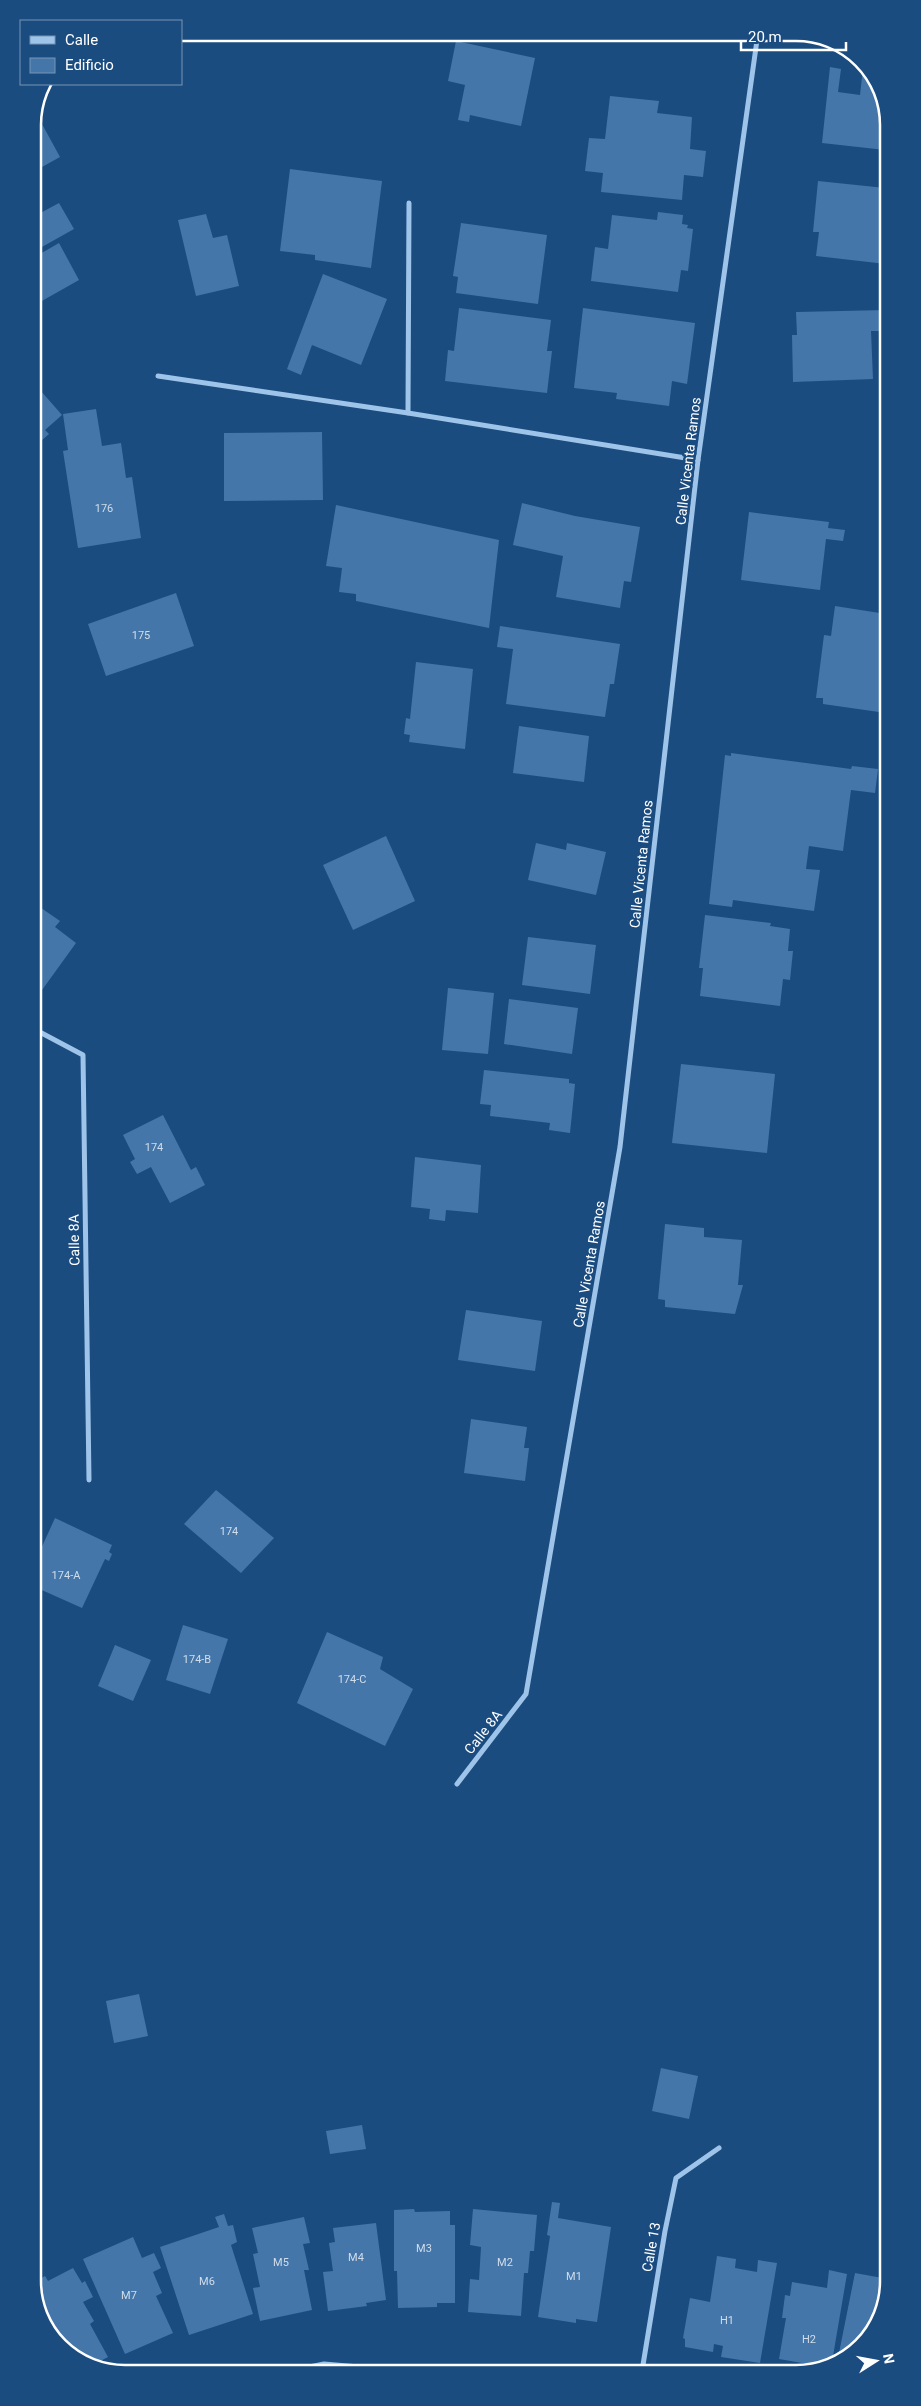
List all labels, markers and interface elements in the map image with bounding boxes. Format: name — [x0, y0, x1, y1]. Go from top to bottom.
legend — [20, 20, 182, 85]
scale bar — [741, 20, 846, 52]
text: 20 m — [748, 28, 782, 46]
text: Calle — [65, 31, 98, 49]
text: Edificio — [65, 56, 114, 74]
street label: Calle Vicenta Ramos — [672, 396, 704, 526]
house number: 176 — [95, 502, 113, 515]
house number: 175 — [132, 629, 150, 642]
street label: Calle Vicenta Ramos — [626, 799, 656, 929]
house number: 174 — [145, 1141, 163, 1154]
street label: Calle Vicenta Ramos — [570, 1199, 608, 1329]
street label: Calle 8A — [66, 1214, 82, 1266]
house number: 174 — [220, 1525, 238, 1538]
house number: 174-A — [52, 1569, 81, 1582]
house number: 174-B — [183, 1653, 211, 1666]
house number: 174-C — [338, 1673, 366, 1686]
street label: Calle 8A — [461, 1707, 505, 1757]
street label: Calle 13 — [639, 2221, 663, 2273]
house number: M3 — [416, 2242, 432, 2255]
house number: M4 — [348, 2251, 364, 2264]
house number: M5 — [273, 2256, 289, 2269]
house number: M2 — [497, 2256, 513, 2269]
house number: M1 — [566, 2270, 582, 2283]
house number: M6 — [199, 2275, 215, 2288]
house number: M7 — [121, 2289, 137, 2302]
house number: H1 — [720, 2314, 734, 2327]
house number: H2 — [802, 2333, 816, 2346]
north arrow — [851, 2336, 901, 2386]
text: N — [880, 2352, 898, 2365]

